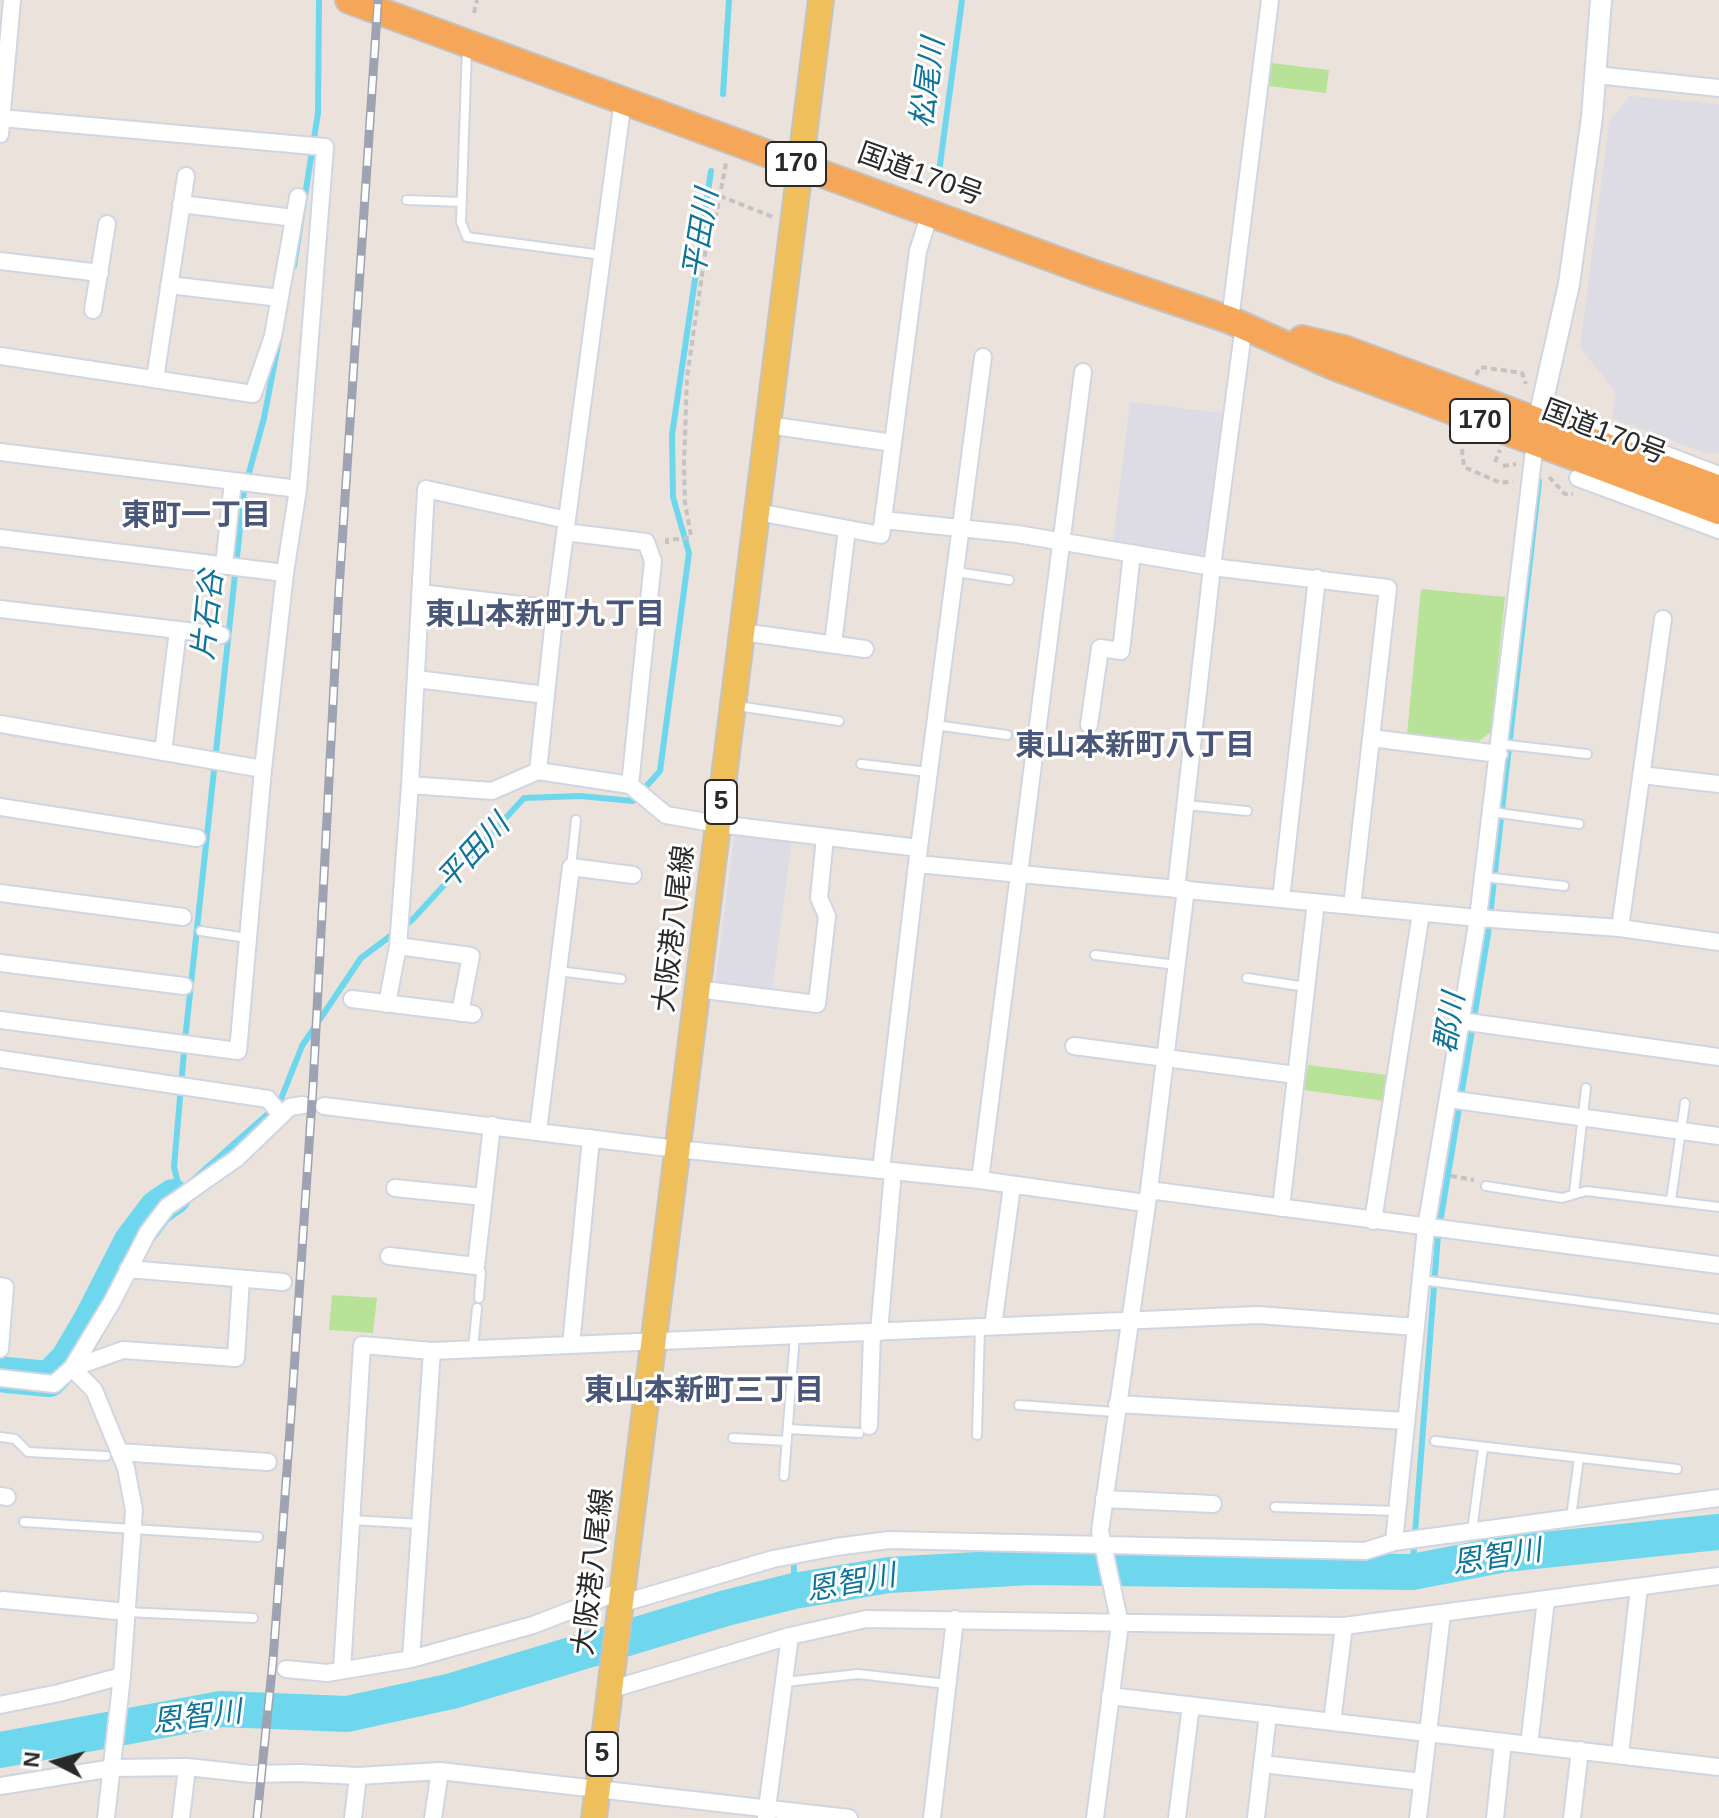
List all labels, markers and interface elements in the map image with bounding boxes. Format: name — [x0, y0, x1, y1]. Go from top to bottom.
water label: 松尾川 — [905, 36, 953, 130]
street label: 国道170号 — [853, 137, 987, 213]
road number: 170 — [766, 142, 826, 186]
water label: 平田川 — [677, 187, 727, 281]
street label: 国道170号 — [1537, 394, 1671, 472]
road number: 170 — [1450, 399, 1510, 443]
district label: 東町一丁目 — [121, 499, 271, 535]
water label: 片石谷 — [186, 568, 232, 662]
district label: 東山本新町九丁目 — [425, 598, 665, 634]
district label: 東山本新町八丁目 — [1015, 729, 1255, 765]
road number: 5 — [705, 780, 737, 824]
water label: 平田川 — [430, 808, 518, 898]
street label: 大阪港八尾線 — [648, 844, 702, 1014]
water label: 郡川 — [1429, 991, 1473, 1055]
district label: 東山本新町三丁目 — [584, 1374, 824, 1410]
street label: 大阪港八尾線 — [567, 1487, 621, 1657]
water label: 恩智川 — [1450, 1533, 1544, 1583]
water label: 恩智川 — [804, 1558, 898, 1610]
water label: 恩智川 — [150, 1695, 244, 1741]
north arrow — [16, 1722, 96, 1802]
road number: 5 — [586, 1732, 618, 1776]
text: N — [18, 1750, 45, 1769]

